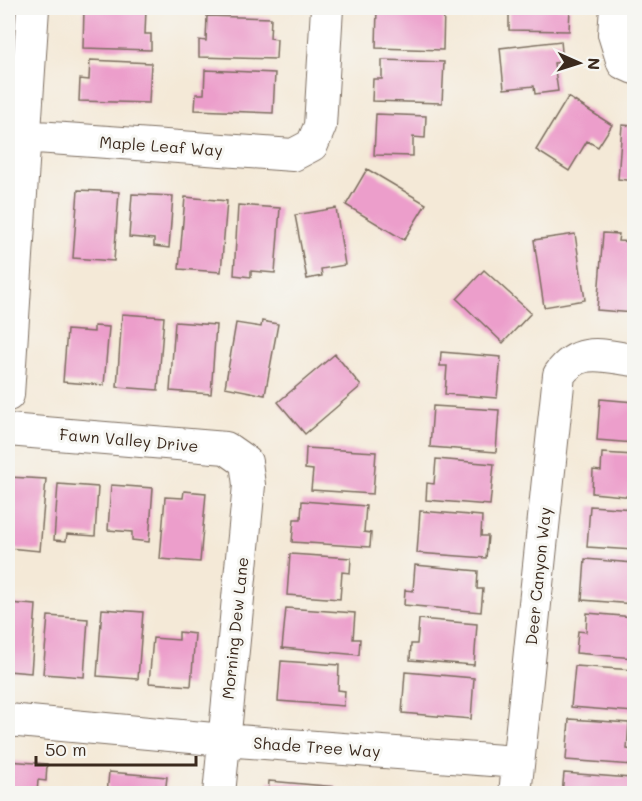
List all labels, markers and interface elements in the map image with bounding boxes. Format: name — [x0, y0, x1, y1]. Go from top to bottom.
north arrow — [549, 33, 609, 93]
text: N — [584, 57, 605, 70]
street label: Maple Leaf Way — [99, 131, 223, 160]
street label: Fawn Valley Drive — [59, 423, 199, 456]
street label: Deer Canyon Way — [520, 506, 555, 646]
street label: Morning Dew Lane — [217, 556, 252, 700]
scale bar — [36, 729, 196, 767]
street label: Shade Tree Way — [253, 732, 381, 761]
text: 50 m — [45, 737, 87, 761]

